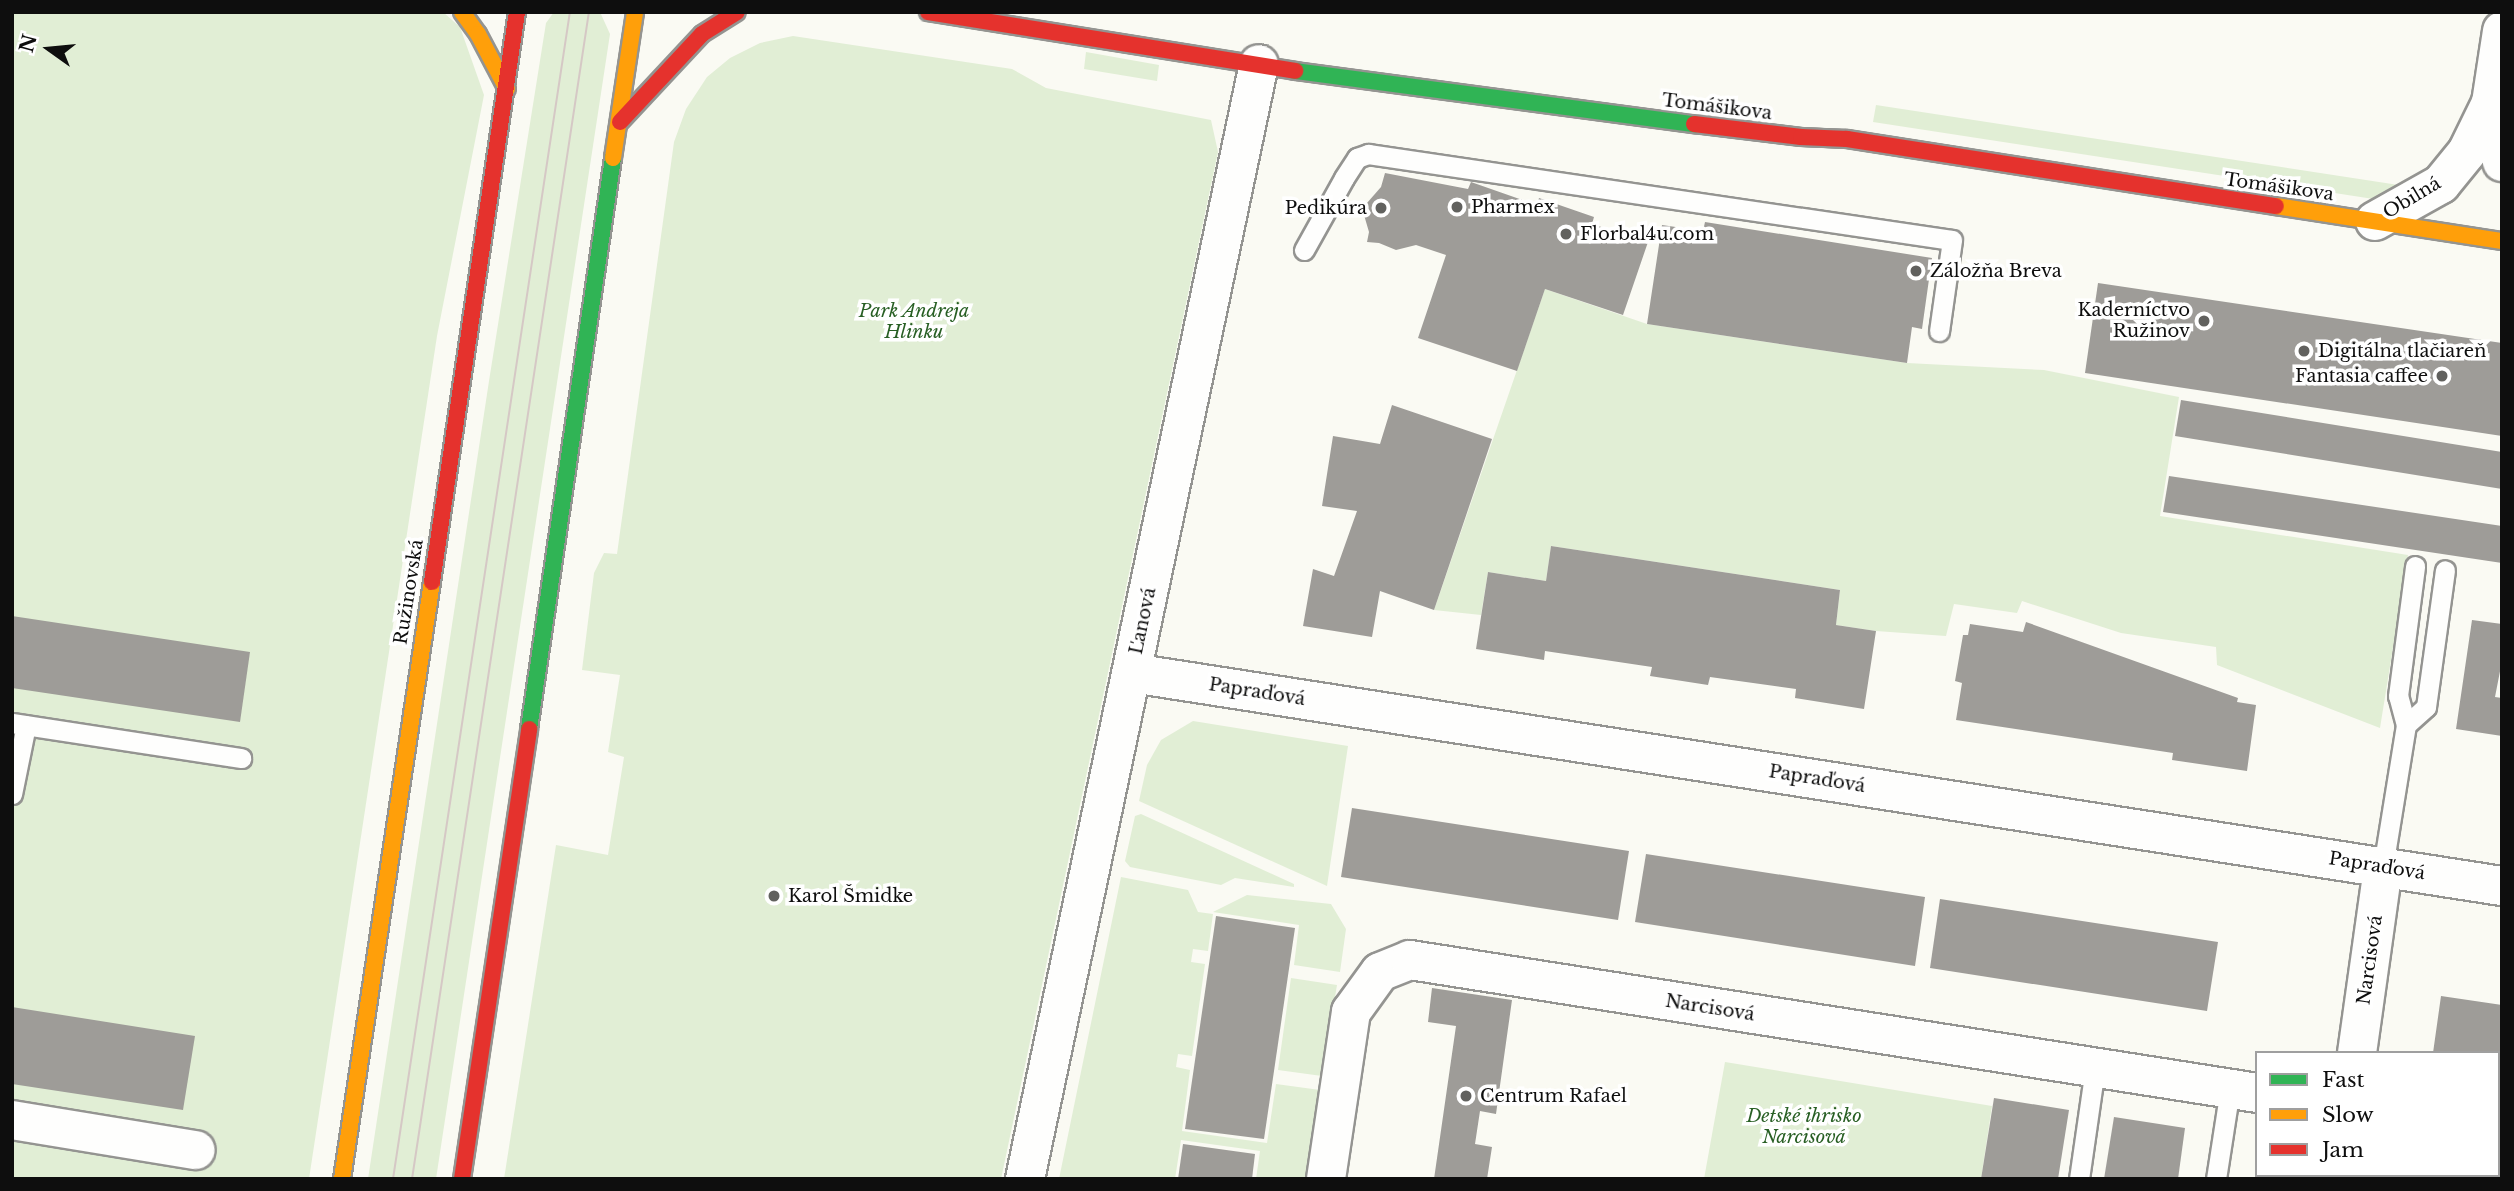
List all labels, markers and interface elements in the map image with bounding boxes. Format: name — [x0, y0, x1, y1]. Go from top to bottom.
north arrow — [14, 14, 84, 84]
text: N — [15, 32, 42, 55]
street label: Tomášikova — [1661, 90, 1773, 124]
street label: Tomášikova — [2223, 169, 2335, 205]
street label: Obilná — [2379, 172, 2445, 224]
place label: Pharmex — [1471, 196, 1555, 218]
place label: Pedikúra — [1285, 197, 1367, 219]
marker: Pharmex — [1449, 199, 1465, 215]
marker: Pedikúra — [1373, 200, 1389, 216]
place label: Florbal4u.com — [1580, 223, 1714, 245]
marker: Florbal4u.com — [1558, 226, 1574, 242]
place label: Záložňa Breva — [1930, 260, 2062, 282]
marker: Záložňa Breva — [1908, 263, 1924, 279]
place label: Kaderníctvo Ružinov — [2078, 300, 2190, 342]
park label: Park Andreja Hlinku — [858, 301, 970, 344]
marker: Kaderníctvo Ružinov — [2196, 313, 2212, 329]
place label: Digitálna tlačiareň — [2318, 340, 2487, 362]
marker: Digitálna tlačiareň — [2296, 343, 2312, 359]
place label: Fantasia caffee — [2295, 365, 2428, 387]
marker: Fantasia caffee — [2434, 368, 2450, 384]
street label: Ružinovská — [390, 538, 428, 646]
street label: Ľanová — [1125, 586, 1161, 656]
street label: Papraďová — [1207, 674, 1307, 710]
street label: Papraďová — [1767, 761, 1867, 797]
street label: Papraďová — [2327, 848, 2427, 884]
place label: Karol Šmidke — [788, 885, 913, 907]
marker: Karol Šmidke — [766, 888, 782, 904]
street label: Narcisová — [2353, 914, 2387, 1006]
street label: Narcisová — [1664, 990, 1756, 1026]
legend — [2255, 1051, 2500, 1177]
text: Fast — [2322, 1067, 2364, 1093]
place label: Centrum Rafael — [1480, 1085, 1627, 1107]
marker: Centrum Rafael — [1458, 1088, 1474, 1104]
text: Slow — [2322, 1102, 2374, 1128]
park label: Detské ihrisko Narcisová — [1746, 1106, 1862, 1148]
text: Jam — [2322, 1137, 2364, 1163]

